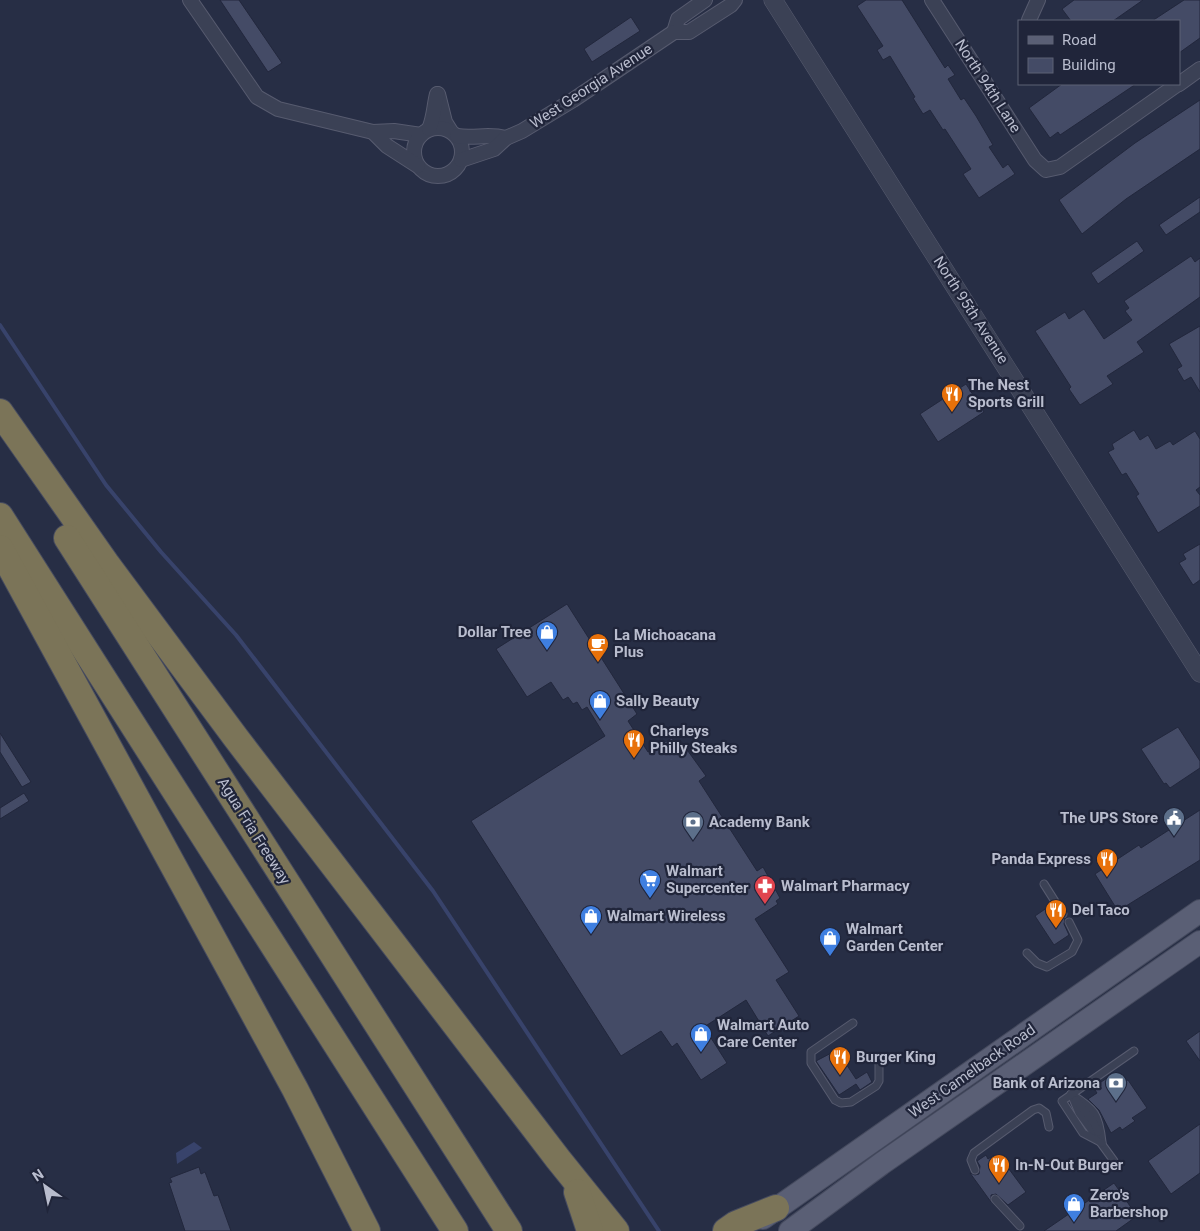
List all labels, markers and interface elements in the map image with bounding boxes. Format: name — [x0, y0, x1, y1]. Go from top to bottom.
legend — [1018, 20, 1180, 85]
text: Road — [1062, 31, 1096, 49]
street label: North 94th Lane — [951, 36, 1025, 136]
street label: West Georgia Avenue — [527, 40, 656, 132]
text: Building — [1062, 56, 1116, 74]
street label: North 95th Avenue — [930, 253, 1012, 367]
place label: The Nest Sports Grill — [968, 376, 1044, 411]
restaurant icon: The Nest Sports Grill — [940, 382, 964, 413]
shop icon: Dollar Tree — [535, 620, 559, 651]
place label: Dollar Tree — [458, 623, 531, 641]
place label: La Michoacana Plus — [614, 626, 716, 661]
cafe icon: La Michoacana Plus — [586, 632, 610, 663]
shop icon: Sally Beauty — [588, 689, 612, 720]
place label: Sally Beauty — [616, 692, 700, 710]
place label: Charleys Philly Steaks — [650, 722, 738, 757]
restaurant icon: Charleys Philly Steaks — [622, 728, 646, 759]
street label: Agua Fria Freeway — [214, 774, 294, 888]
public building icon: The UPS Store — [1162, 806, 1186, 837]
place label: The UPS Store — [1060, 809, 1158, 827]
bank icon: Academy Bank — [681, 810, 705, 841]
place label: Academy Bank — [709, 813, 811, 831]
restaurant icon: Panda Express — [1095, 847, 1119, 878]
place label: Panda Express — [991, 850, 1091, 868]
place label: Walmart Supercenter — [666, 862, 749, 897]
supermarket icon: Walmart Supercenter — [638, 868, 662, 899]
pharmacy icon: Walmart Pharmacy — [753, 874, 777, 905]
place label: Walmart Pharmacy — [781, 877, 910, 895]
restaurant icon: Del Taco — [1044, 898, 1068, 929]
place label: Del Taco — [1072, 901, 1130, 919]
shop icon: Walmart Wireless — [579, 904, 603, 935]
place label: Walmart Wireless — [607, 907, 726, 925]
place label: Walmart Garden Center — [846, 920, 944, 955]
shop icon: Walmart Garden Center — [818, 926, 842, 957]
place label: Walmart Auto Care Center — [717, 1016, 809, 1051]
street label: West Camelback Road — [905, 1021, 1039, 1121]
shop icon: Walmart Auto Care Center — [689, 1022, 713, 1053]
restaurant icon: Burger King — [828, 1045, 852, 1076]
place label: Burger King — [856, 1048, 936, 1066]
bank icon: Bank of Arizona — [1104, 1071, 1128, 1102]
place label: Bank of Arizona — [993, 1074, 1100, 1092]
restaurant icon: In-N-Out Burger — [987, 1153, 1011, 1184]
place label: In-N-Out Burger — [1015, 1156, 1124, 1174]
north arrow — [20, 1161, 70, 1211]
text: N — [29, 1166, 46, 1185]
place label: Zero's Barbershop — [1090, 1186, 1168, 1221]
shop icon: Zero's Barbershop — [1062, 1192, 1086, 1223]

